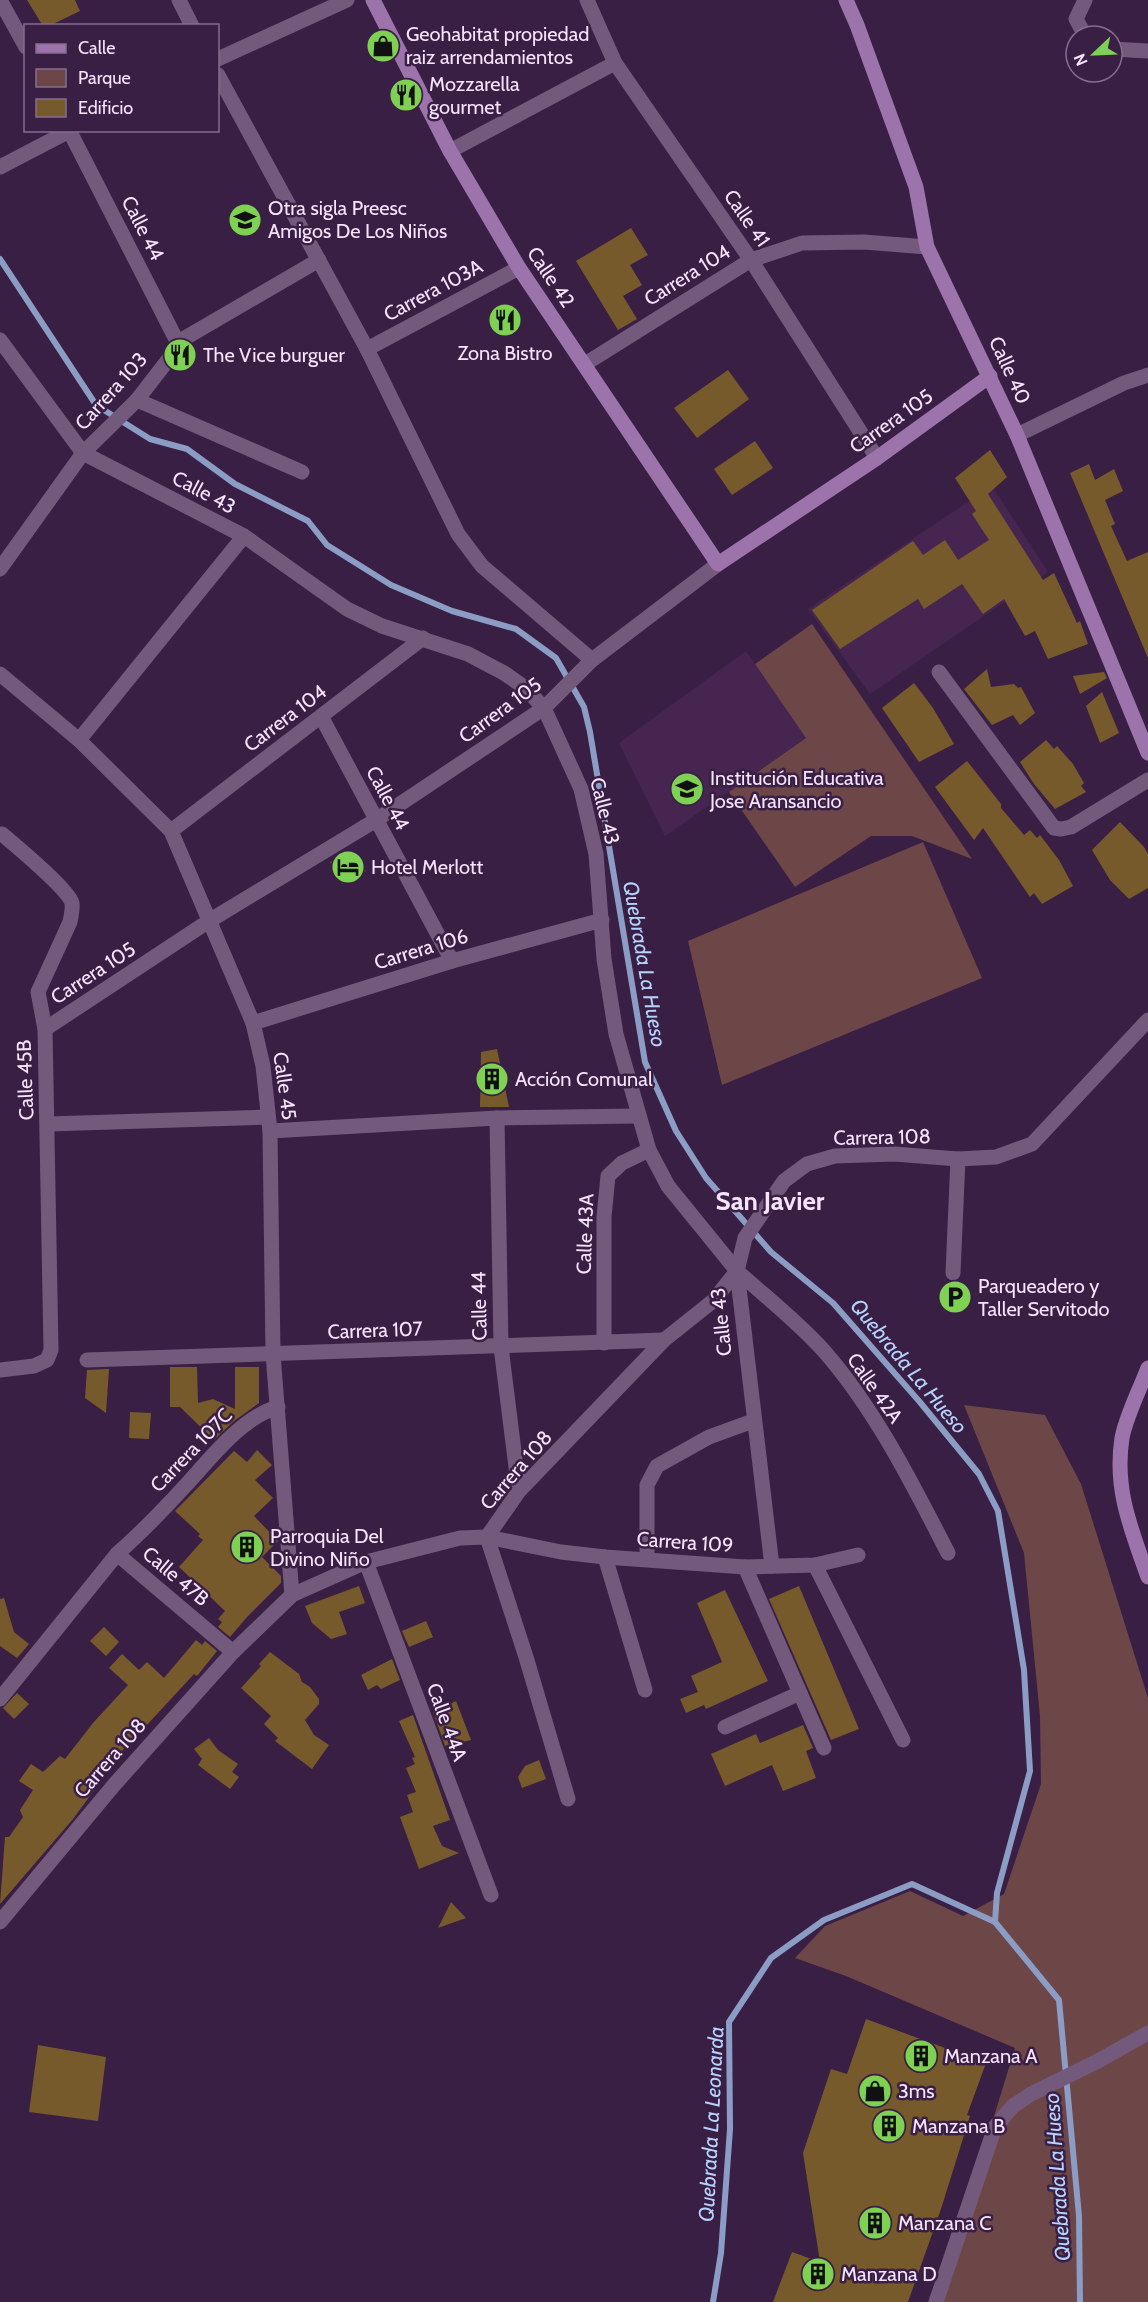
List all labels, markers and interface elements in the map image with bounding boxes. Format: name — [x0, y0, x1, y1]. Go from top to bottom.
place label: Geohabitat propiedad raiz arrendamientos — [406, 22, 589, 69]
legend — [24, 24, 219, 132]
north arrow — [1064, 24, 1124, 84]
shop icon: Geohabitat propiedad raiz arrendamientos — [365, 28, 401, 64]
text: Calle — [78, 37, 115, 59]
text: N — [1070, 51, 1092, 69]
text: Parque — [78, 67, 131, 89]
place label: Mozzarella gourmet — [429, 72, 520, 119]
restaurant icon: Mozzarella gourmet — [388, 77, 424, 113]
text: Edificio — [78, 97, 133, 119]
street label: Calle 41 — [719, 185, 775, 251]
street label: Calle 44 — [117, 192, 170, 265]
place label: Otra sigla Preesc Amigos De Los Niños — [268, 196, 447, 243]
school or university icon: Otra sigla Preesc Amigos De Los Niños — [227, 202, 263, 238]
street label: Carrera 104 — [640, 239, 735, 311]
street label: Calle 42 — [522, 242, 580, 312]
street label: Carrera 103A — [379, 254, 487, 326]
restaurant icon: Zona Bistro — [487, 302, 523, 338]
street label: Calle 40 — [984, 333, 1036, 407]
restaurant icon: The Vice burguer — [162, 337, 198, 373]
place label: Zona Bistro — [458, 341, 552, 365]
place label: The Vice burguer — [203, 343, 346, 367]
street label: Carrera 103 — [70, 347, 152, 435]
street label: Carrera 105 — [845, 384, 937, 458]
street label: Calle 43 — [168, 465, 240, 519]
street label: Carrera 105 — [454, 672, 546, 748]
street label: Carrera 104 — [239, 679, 331, 757]
street label: Calle 44 — [361, 762, 415, 835]
place label: Institución Educativa Jose Aransancio — [709, 766, 884, 813]
school or university icon: Institución Educativa Jose Aransancio — [669, 771, 705, 807]
street label: Calle 43 — [585, 775, 625, 847]
hotel icon: Hotel Merlott — [330, 849, 366, 885]
place label: Hotel Merlott — [371, 855, 484, 879]
water label: Quebrada La Hueso — [618, 879, 672, 1049]
street label: Carrera 106 — [371, 923, 471, 975]
street label: Carrera 105 — [46, 937, 140, 1009]
street label: Calle 45B — [12, 1039, 38, 1121]
street label: Calle 45 — [268, 1050, 302, 1122]
building icon: Acción Comunal — [474, 1061, 510, 1097]
place label: Acción Comunal — [515, 1067, 653, 1091]
street label: Carrera 108 — [833, 1124, 931, 1150]
district label: San Javier — [716, 1185, 825, 1217]
street label: Calle 43A — [572, 1193, 598, 1275]
street label: Calle 44 — [466, 1271, 492, 1341]
place label: Parqueadero y Taller Servitodo — [978, 1274, 1110, 1321]
parking icon: Parqueadero y Taller Servitodo — [937, 1279, 973, 1315]
street label: Calle 43 — [705, 1287, 737, 1357]
water label: Quebrada La Hueso — [845, 1293, 973, 1439]
street label: Carrera 107 — [327, 1316, 423, 1344]
street label: Calle 42A — [842, 1348, 908, 1428]
street label: Carrera 107C — [145, 1403, 237, 1497]
street label: Carrera 108 — [475, 1425, 557, 1515]
place label: Parroquia Del Divino Niño — [270, 1524, 384, 1571]
street label: Carrera 109 — [636, 1527, 734, 1557]
building icon: Parroquia Del Divino Niño — [229, 1529, 265, 1565]
street label: Calle 47B — [138, 1541, 214, 1611]
street label: Calle 44A — [422, 1680, 472, 1765]
street label: Carrera 108 — [69, 1713, 151, 1803]
water label: Quebrada La Leonarda — [693, 2026, 729, 2222]
building icon: Manzana A — [903, 2038, 939, 2074]
place label: Manzana A — [944, 2044, 1038, 2068]
shop icon: 3ms — [857, 2073, 893, 2109]
place label: 3ms — [898, 2079, 935, 2103]
water label: Quebrada La Hueso — [1039, 2092, 1075, 2262]
building icon: Manzana B — [871, 2108, 907, 2144]
place label: Manzana B — [912, 2114, 1005, 2138]
building icon: Manzana C — [857, 2205, 893, 2241]
place label: Manzana C — [898, 2211, 992, 2235]
building icon: Manzana D — [800, 2256, 836, 2292]
place label: Manzana D — [841, 2262, 937, 2286]

